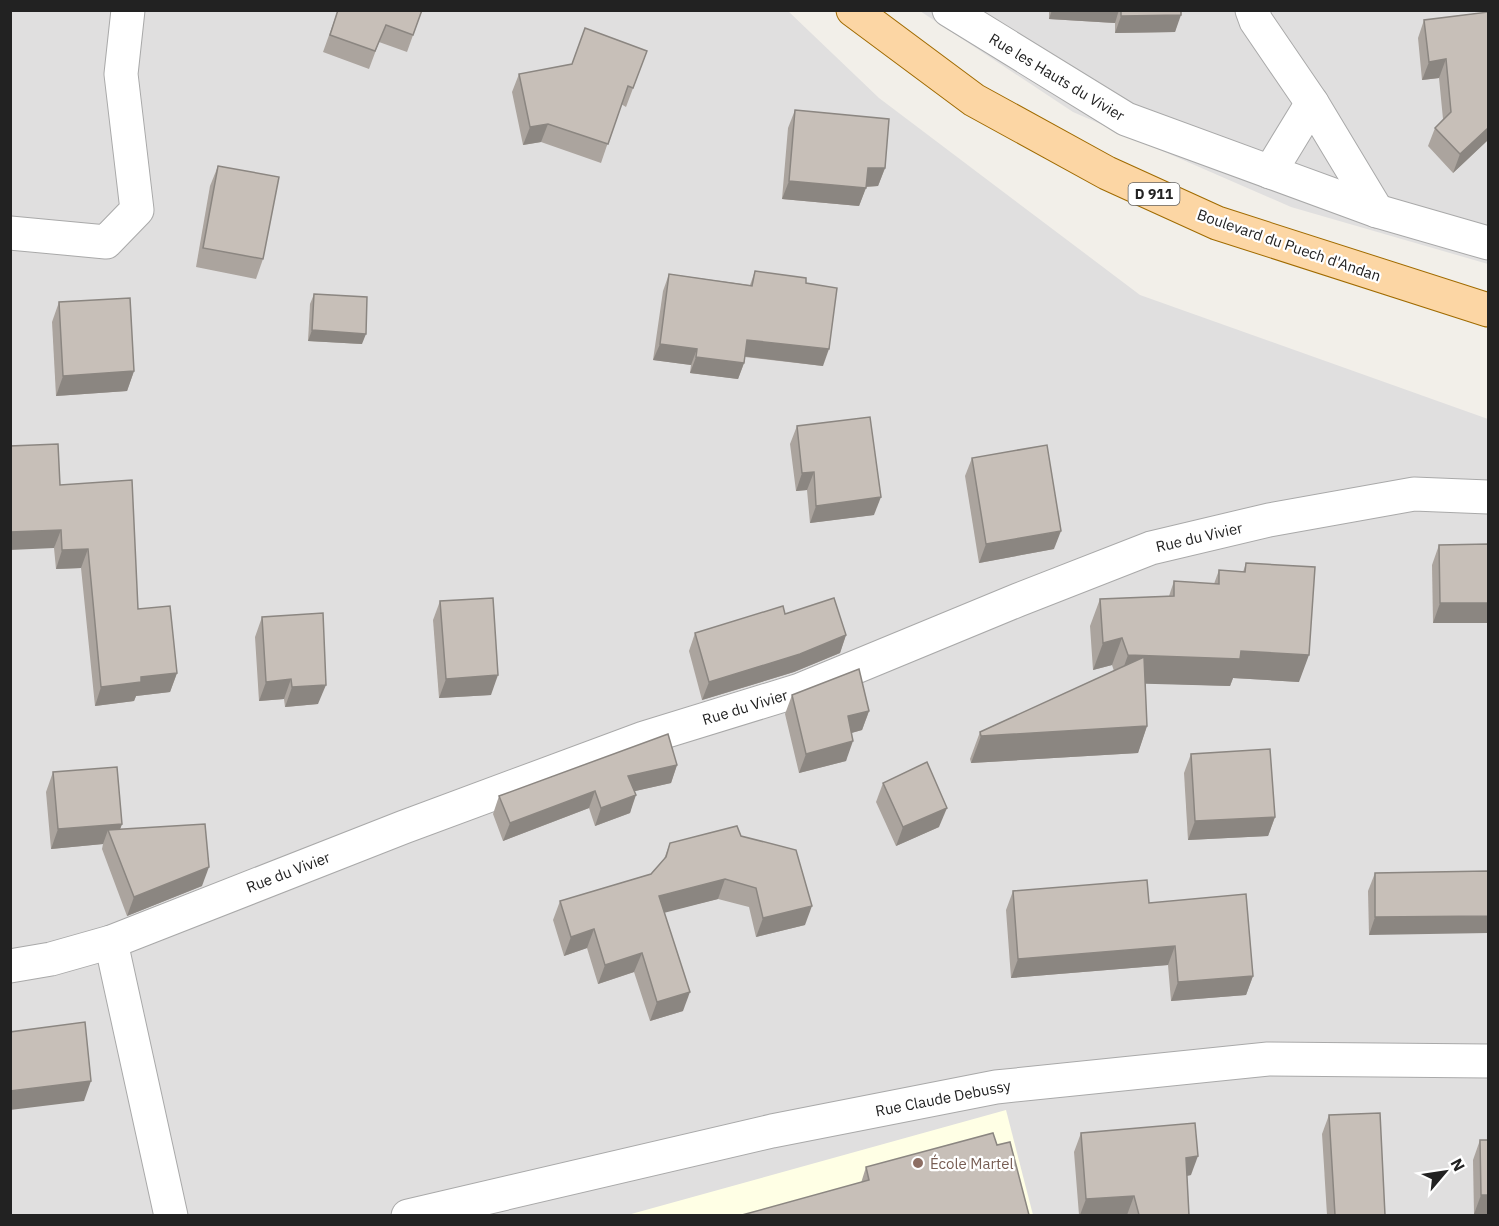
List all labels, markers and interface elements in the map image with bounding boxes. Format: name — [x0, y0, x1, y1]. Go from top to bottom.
street label: Rue les Hauts du Vivier — [986, 29, 1129, 125]
road number: D 911 — [1128, 183, 1180, 205]
street label: Boulevard du Puech d'Andan — [1195, 205, 1383, 285]
street label: Rue du Vivier — [1154, 518, 1245, 556]
street label: Rue du Vivier — [700, 685, 791, 729]
street label: Rue du Vivier — [243, 847, 333, 897]
street label: Rue Claude Debussy — [874, 1075, 1013, 1120]
north arrow — [1415, 1142, 1475, 1202]
place label: École Martel — [930, 1154, 1014, 1173]
text: N — [1447, 1155, 1470, 1175]
marker: École Martel — [911, 1156, 925, 1170]

